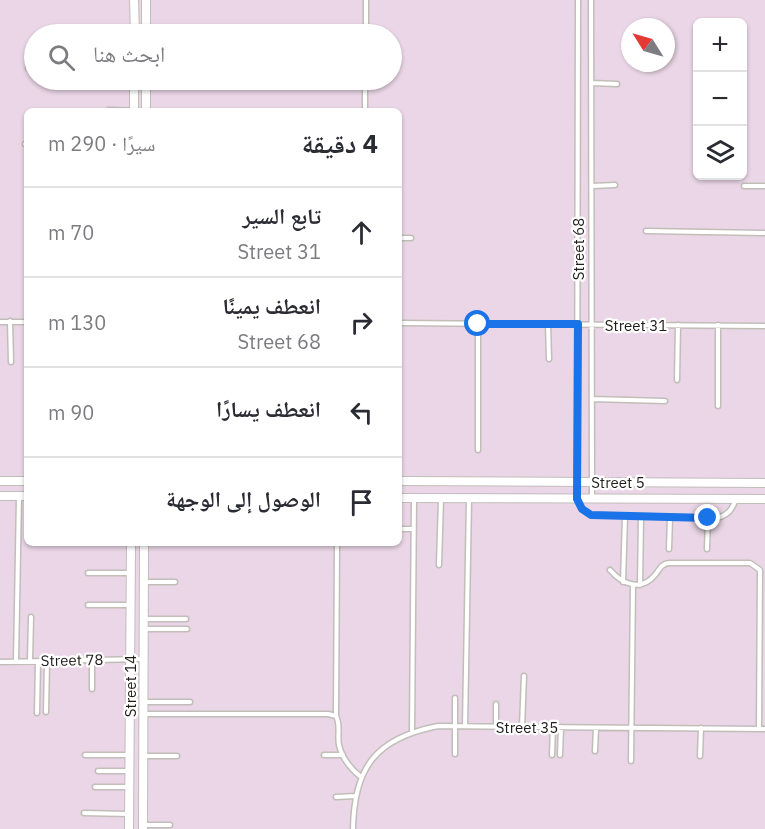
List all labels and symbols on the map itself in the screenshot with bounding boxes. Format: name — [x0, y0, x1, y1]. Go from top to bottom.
north arrow — [621, 18, 675, 72]
street label: Street 68 — [569, 218, 588, 280]
route start — [464, 310, 490, 336]
street label: Street 31 — [605, 316, 667, 335]
street label: Street 5 — [591, 473, 645, 492]
route end — [694, 504, 720, 530]
street label: Street 78 — [40, 650, 104, 670]
street label: Street 14 — [121, 655, 140, 717]
street label: Street 35 — [496, 718, 558, 737]

